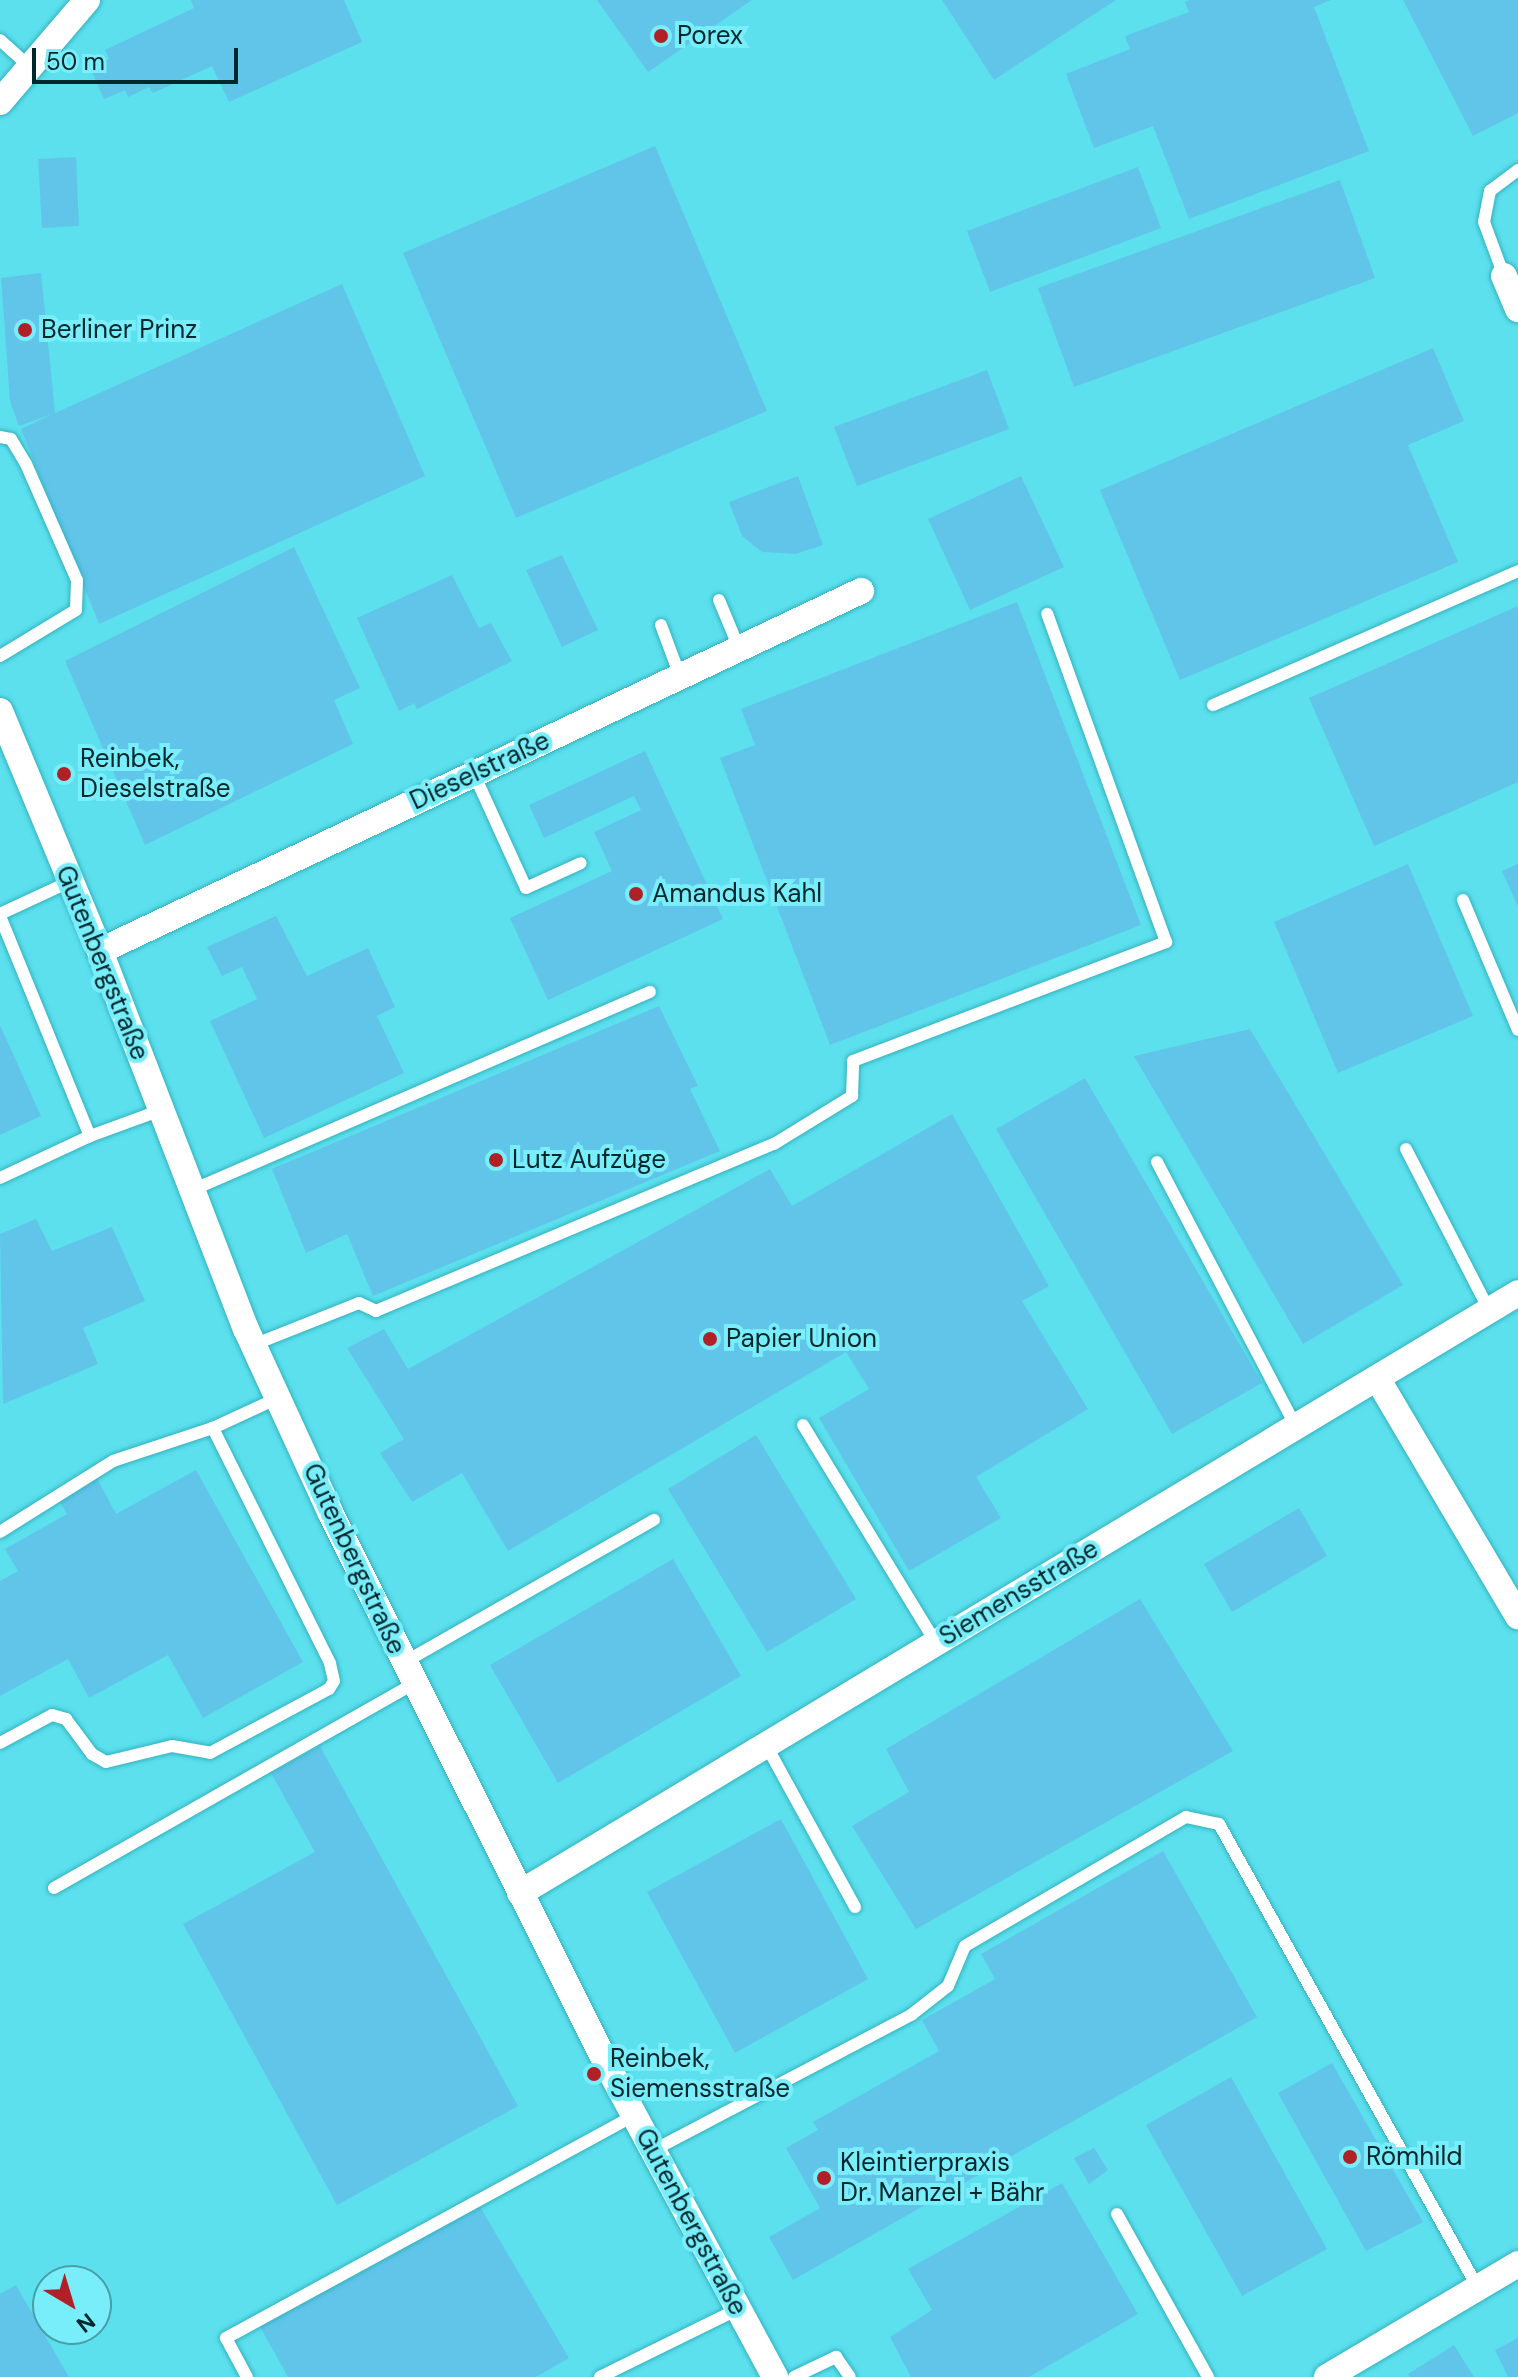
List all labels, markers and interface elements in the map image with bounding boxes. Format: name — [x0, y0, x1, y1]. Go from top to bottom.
place label: Porex — [677, 20, 743, 52]
marker: Porex — [652, 27, 670, 45]
scale bar — [36, 32, 242, 82]
text: 50 m — [46, 46, 105, 77]
place label: Berliner Prinz — [41, 314, 197, 346]
marker: Berliner Prinz — [16, 321, 34, 339]
street label: Dieselstraße — [405, 725, 555, 817]
place label: Reinbek, Dieselstraße — [80, 743, 231, 804]
marker: Reinbek, Dieselstraße — [55, 765, 73, 783]
street label: Gutenbergstraße — [49, 861, 155, 1065]
place label: Amandus Kahl — [652, 878, 822, 910]
marker: Amandus Kahl — [627, 885, 645, 903]
place label: Lutz Aufzüge — [512, 1144, 666, 1176]
marker: Lutz Aufzüge — [487, 1151, 505, 1169]
place label: Papier Union — [726, 1323, 877, 1355]
marker: Papier Union — [701, 1330, 719, 1348]
street label: Gutenbergstraße — [296, 1459, 412, 1659]
street label: Siemensstraße — [934, 1533, 1104, 1653]
place label: Reinbek, Siemensstraße — [610, 2043, 790, 2104]
marker: Reinbek, Siemensstraße — [585, 2065, 603, 2083]
street label: Gutenbergstraße — [629, 2123, 753, 2321]
place label: Römhild — [1366, 2141, 1463, 2173]
place label: Kleintierpraxis Dr. Manzel + Bähr — [840, 2147, 1044, 2208]
marker: Römhild — [1341, 2148, 1359, 2166]
marker: Kleintierpraxis Dr. Manzel + Bähr — [815, 2169, 833, 2187]
north arrow — [32, 2265, 112, 2345]
text: N — [71, 2306, 101, 2339]

